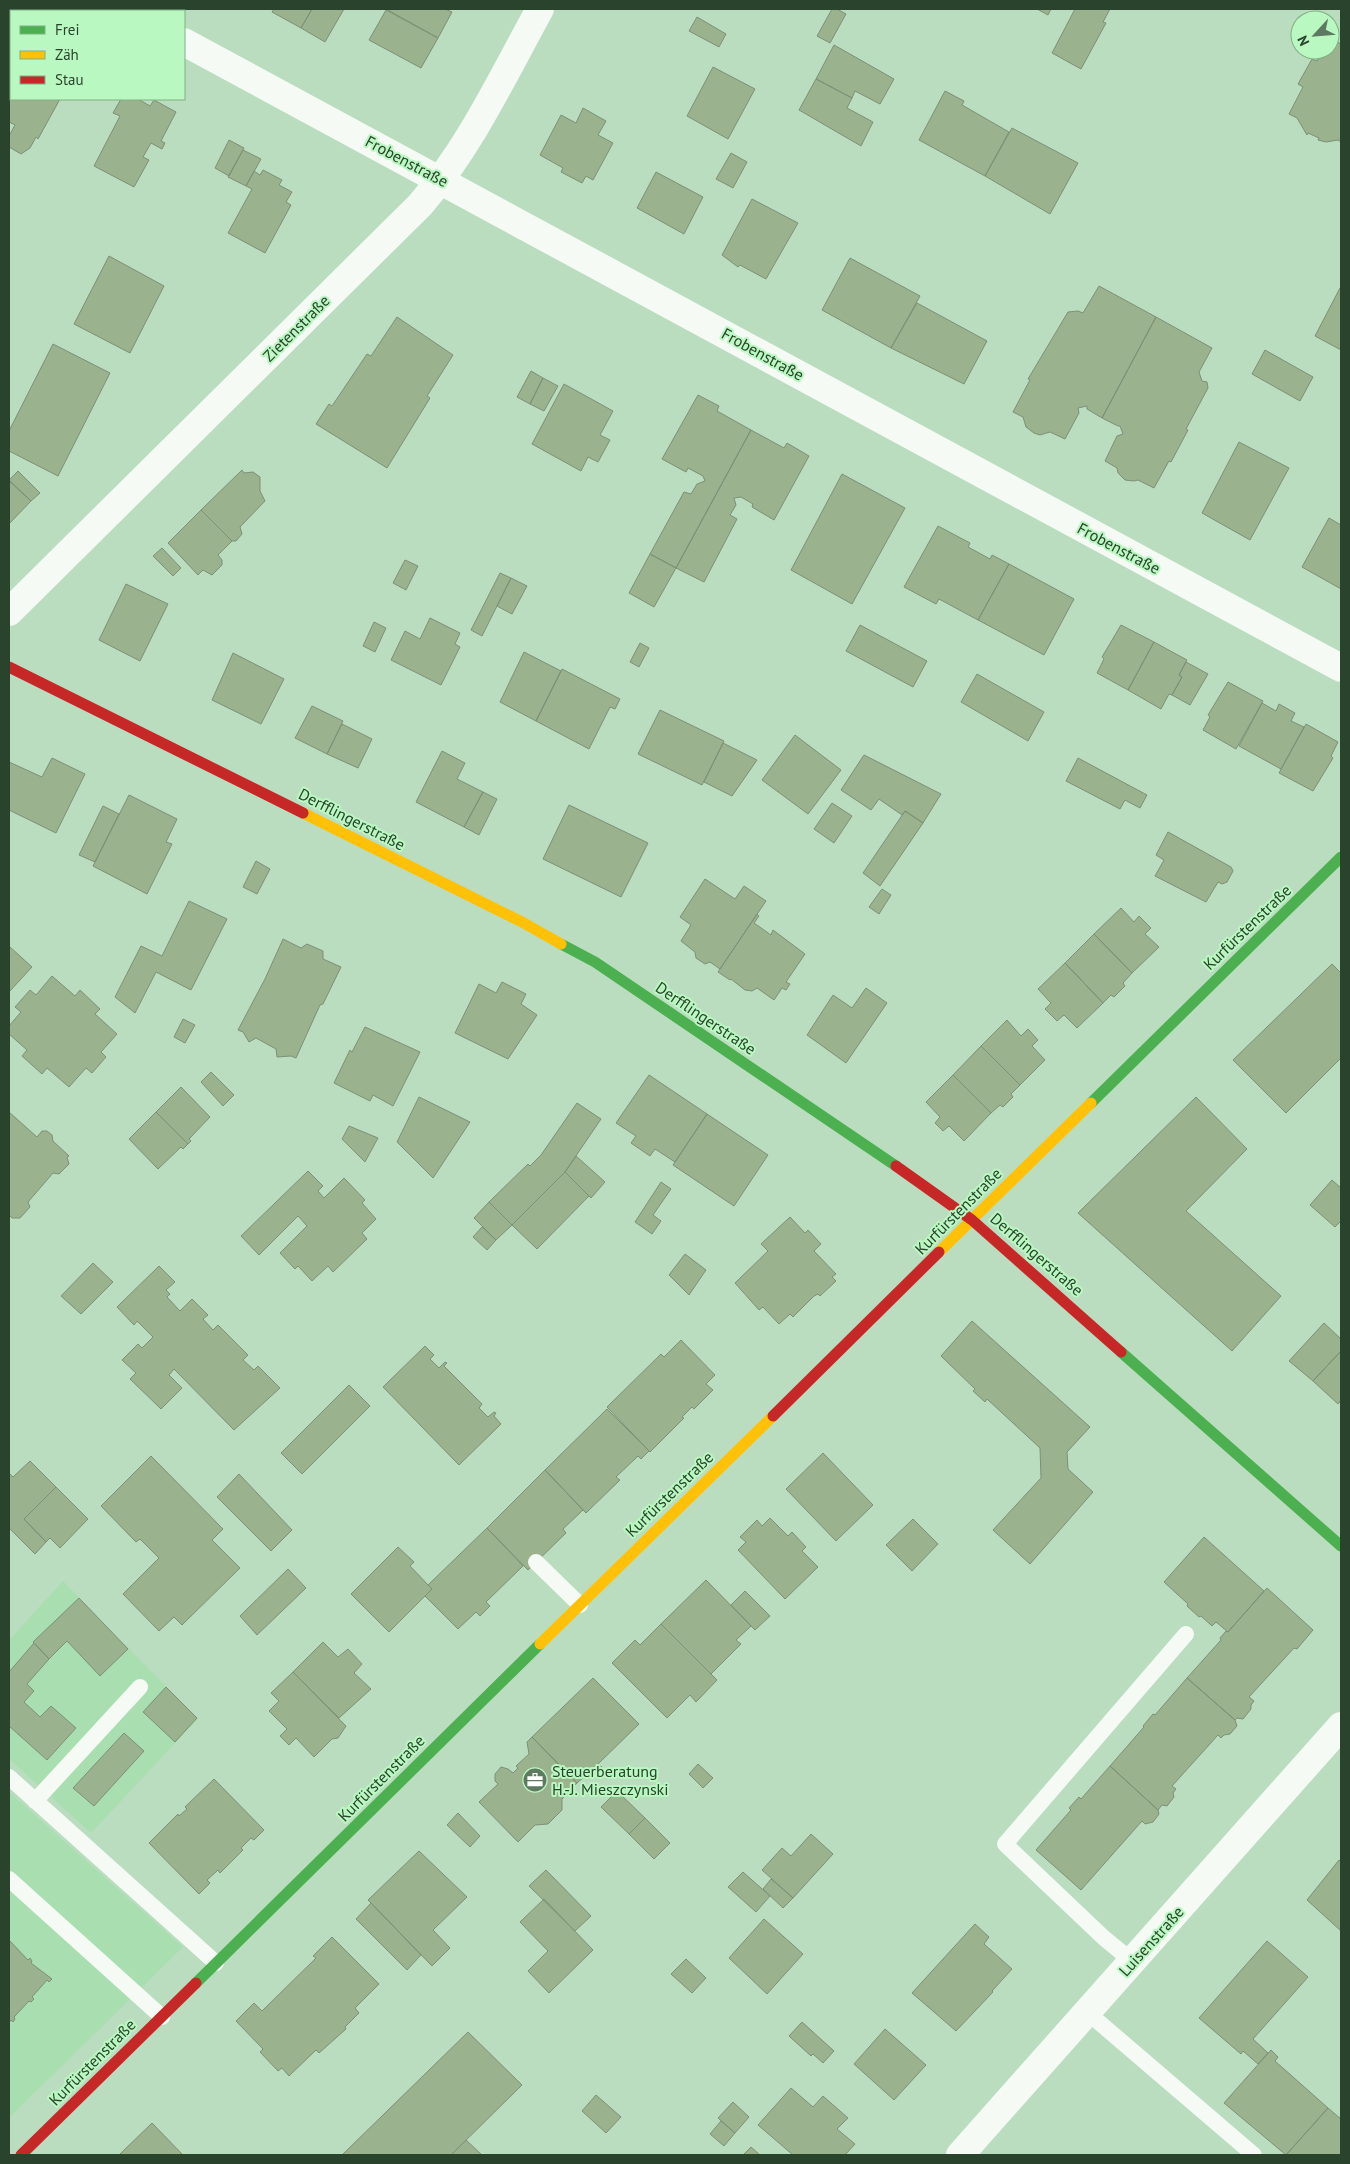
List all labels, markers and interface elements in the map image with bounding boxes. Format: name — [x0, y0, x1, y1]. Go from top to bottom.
legend — [10, 10, 185, 100]
north arrow — [1290, 10, 1340, 60]
text: Frei — [55, 20, 80, 39]
text: N — [1293, 33, 1313, 49]
text: Zäh — [55, 45, 79, 64]
text: Stau — [55, 70, 84, 89]
street label: Frobenstraße — [362, 131, 452, 191]
street label: Zietenstraße — [258, 290, 334, 366]
street label: Frobenstraße — [718, 323, 808, 385]
street label: Frobenstraße — [1074, 518, 1164, 578]
street label: Derfflingerstraße — [295, 784, 409, 854]
street label: Kurfürstenstraße — [1199, 880, 1295, 974]
street label: Derfflingerstraße — [652, 977, 760, 1059]
street label: Kurfürstenstraße — [910, 1163, 1006, 1259]
street label: Derfflingerstraße — [986, 1208, 1088, 1300]
street label: Kurfürstenstraße — [621, 1447, 717, 1541]
street label: Kurfürstenstraße — [333, 1730, 429, 1826]
place label: Steuerberatung H.-J. Mieszczynski — [552, 1761, 669, 1799]
office icon: Steuerberatung H.-J. Mieszczynski — [522, 1767, 548, 1793]
street label: Luisenstraße — [1114, 1902, 1188, 1980]
street label: Kurfürstenstraße — [44, 2014, 140, 2110]

